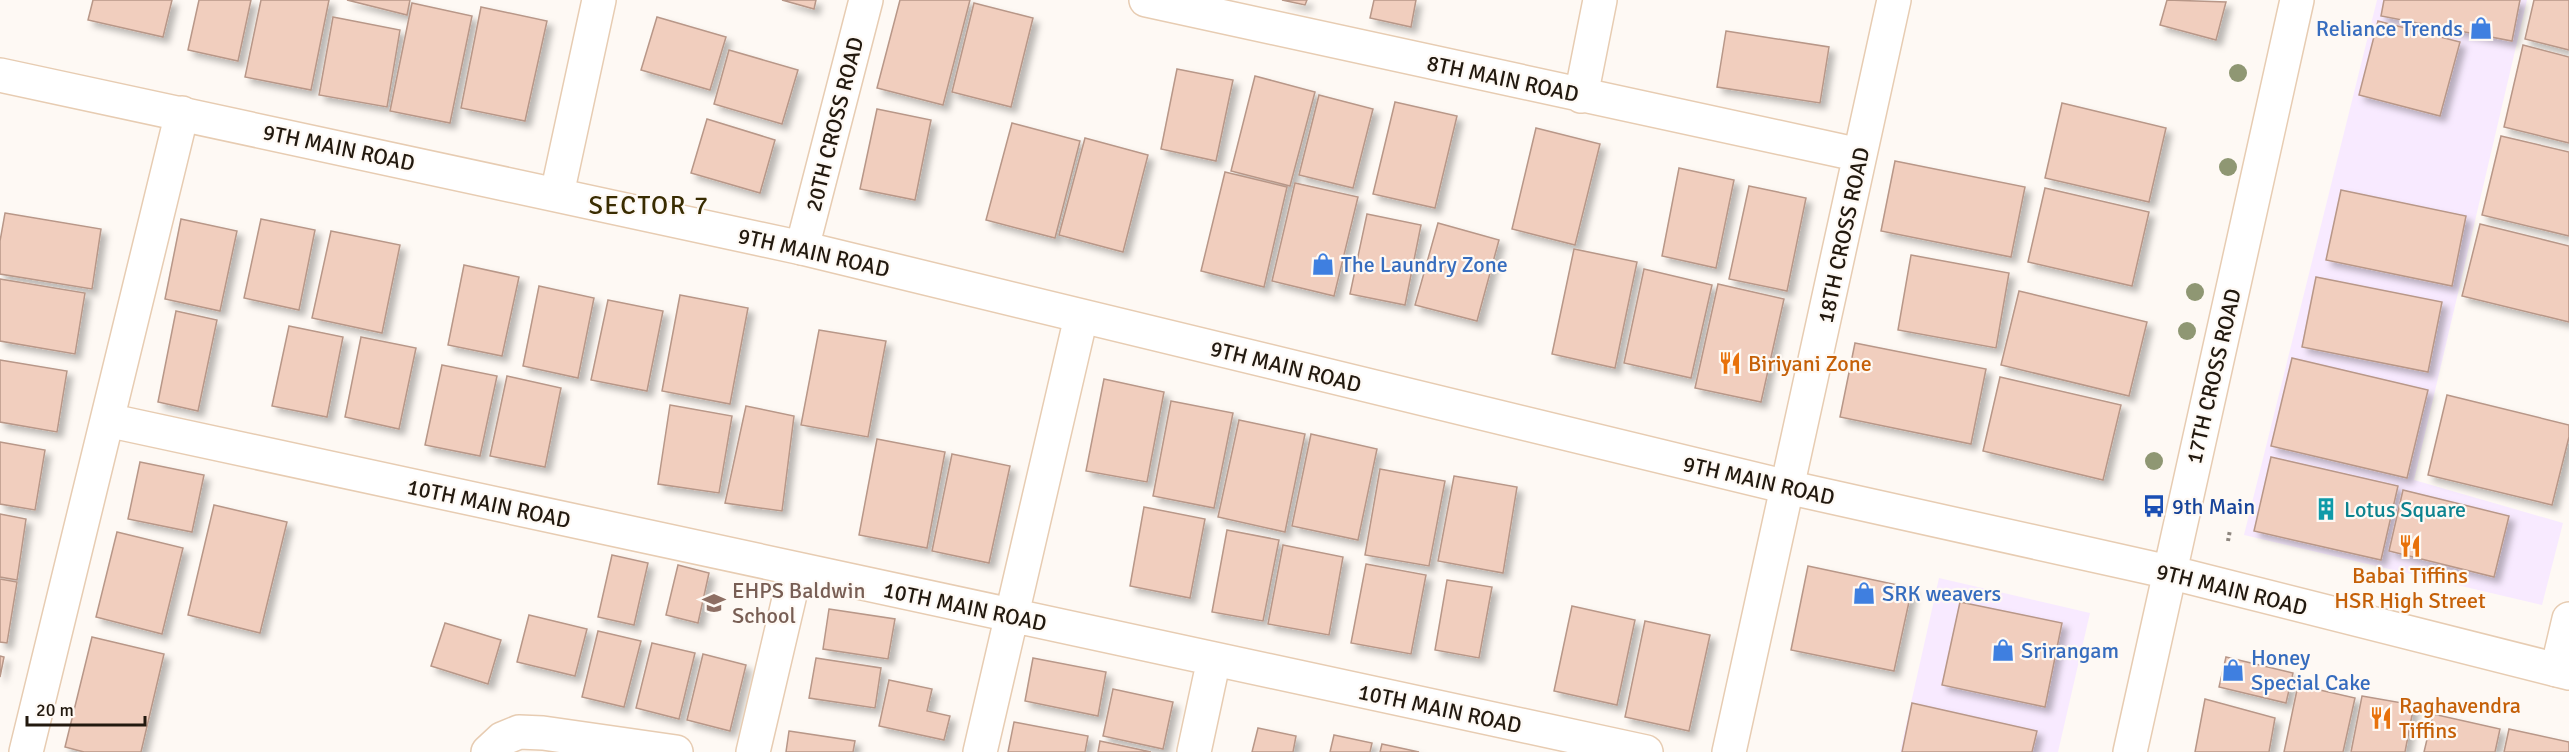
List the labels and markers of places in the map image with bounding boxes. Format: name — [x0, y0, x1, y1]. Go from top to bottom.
place label: Reliance Trends — [2316, 15, 2463, 42]
shop icon: Reliance Trends — [2468, 15, 2494, 41]
shop icon: The Laundry Zone — [1310, 251, 1336, 277]
place label: The Laundry Zone — [1341, 251, 1508, 278]
restaurant icon: Biriyani Zone — [1717, 350, 1743, 376]
place label: Biriyani Zone — [1748, 350, 1872, 377]
bus stop icon: 9th Main — [2141, 493, 2167, 519]
place label: 9th Main — [2172, 493, 2255, 520]
building icon: Lotus Square — [2313, 496, 2339, 522]
place label: Lotus Square — [2344, 496, 2466, 523]
restaurant icon: Babai Tiffins HSR High Street — [2397, 533, 2423, 559]
place label: Babai Tiffins HSR High Street — [2334, 562, 2486, 614]
place label: EHPS Baldwin School — [732, 577, 865, 629]
shop icon: SRK weavers — [1851, 580, 1877, 606]
place label: SRK weavers — [1882, 580, 2001, 607]
school or university icon: EHPS Baldwin School — [701, 590, 727, 616]
shop icon: Srirangam — [1990, 637, 2016, 663]
place label: Srirangam — [2021, 637, 2119, 664]
place label: Honey Special Cake — [2251, 644, 2371, 696]
shop icon: Honey Special Cake — [2220, 657, 2246, 683]
place label: Raghavendra Tiffins — [2399, 692, 2521, 744]
restaurant icon: Raghavendra Tiffins — [2368, 705, 2394, 731]

